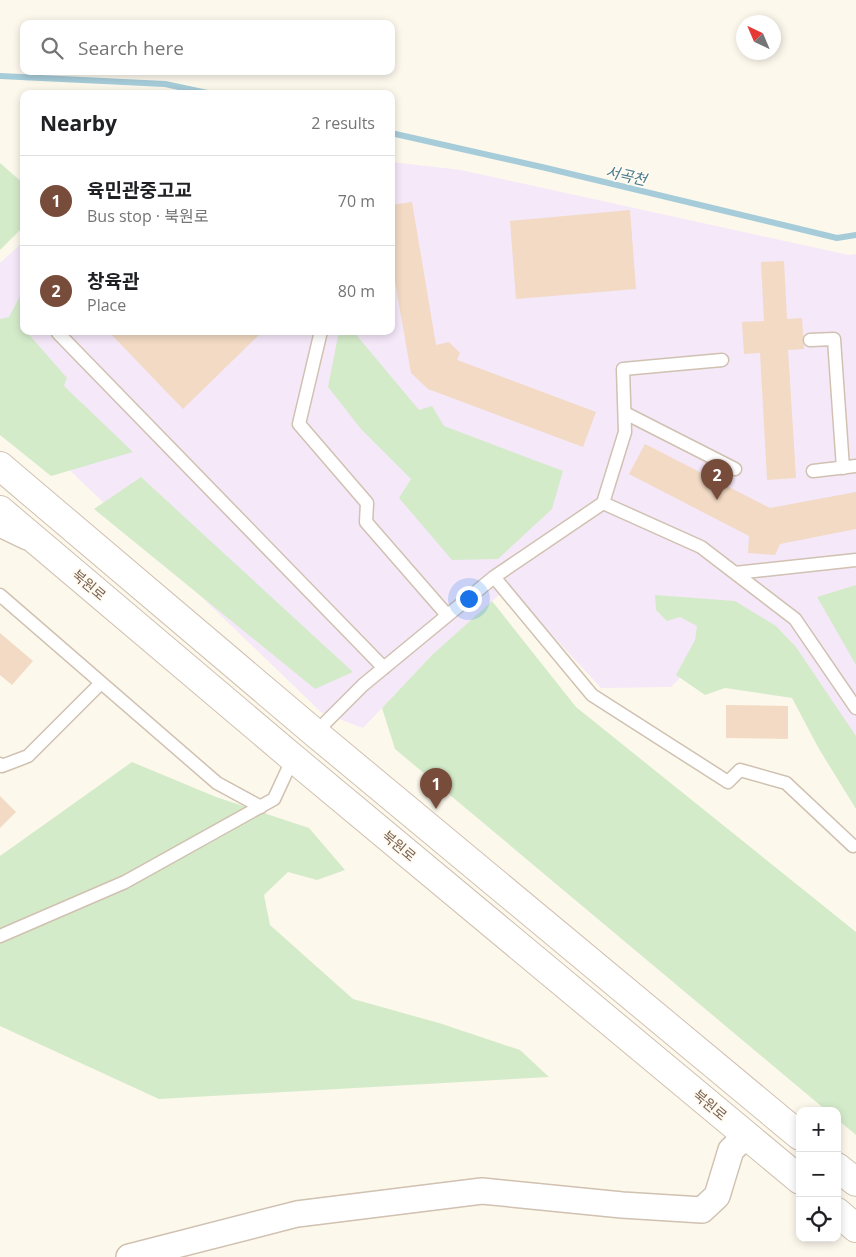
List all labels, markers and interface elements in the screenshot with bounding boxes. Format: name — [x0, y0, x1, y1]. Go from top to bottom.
north arrow — [736, 15, 781, 60]
search box — [20, 20, 395, 75]
icon: search — [38, 34, 66, 62]
text: Search here — [78, 35, 184, 61]
text: Nearby — [40, 109, 117, 137]
text: 2 results — [311, 112, 375, 134]
water label: 서곡천 — [604, 161, 651, 190]
text: 육민관중고교 — [87, 177, 192, 203]
text: 1 — [51, 190, 61, 212]
text: 70 m — [338, 190, 375, 212]
text: Bus stop · 북원로 — [87, 205, 208, 227]
text: 창육관 — [87, 268, 139, 294]
text: 2 — [51, 280, 61, 302]
text: 80 m — [338, 280, 375, 302]
text: Place — [87, 294, 126, 316]
pin: 2 — [701, 459, 733, 500]
street label: 북원로 — [68, 565, 110, 604]
your location — [456, 586, 482, 612]
pin: 1 — [420, 768, 452, 809]
street label: 북원로 — [378, 826, 420, 865]
street label: 북원로 — [689, 1085, 731, 1124]
map controls — [796, 1107, 841, 1242]
button: + — [796, 1107, 841, 1152]
button: − — [796, 1152, 841, 1197]
button: locate — [796, 1197, 841, 1242]

